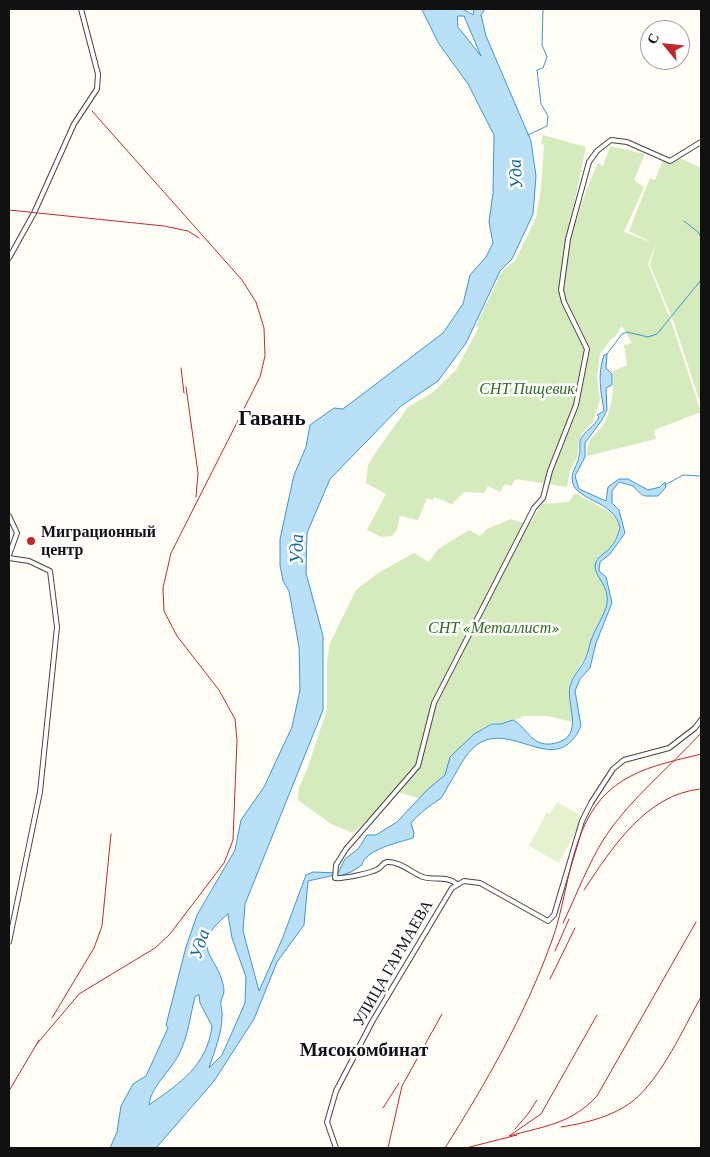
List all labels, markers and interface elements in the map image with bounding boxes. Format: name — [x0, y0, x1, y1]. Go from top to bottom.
north arrow — [640, 20, 690, 70]
text: С — [643, 30, 662, 47]
water label: Уда — [504, 158, 528, 190]
park label: СНТ Пищевик — [479, 379, 575, 399]
district label: Гавань — [238, 406, 306, 432]
place label: Миграционный центр — [41, 522, 156, 560]
water label: Уда — [286, 534, 308, 564]
marker: Миграционный центр — [25, 535, 37, 547]
park label: СНТ «Металлист» — [428, 618, 560, 638]
street label: УЛИЦА ГАРМАЕВА — [349, 896, 437, 1030]
water label: Уда — [185, 926, 215, 962]
district label: Мясокомбинат — [300, 1039, 428, 1061]

